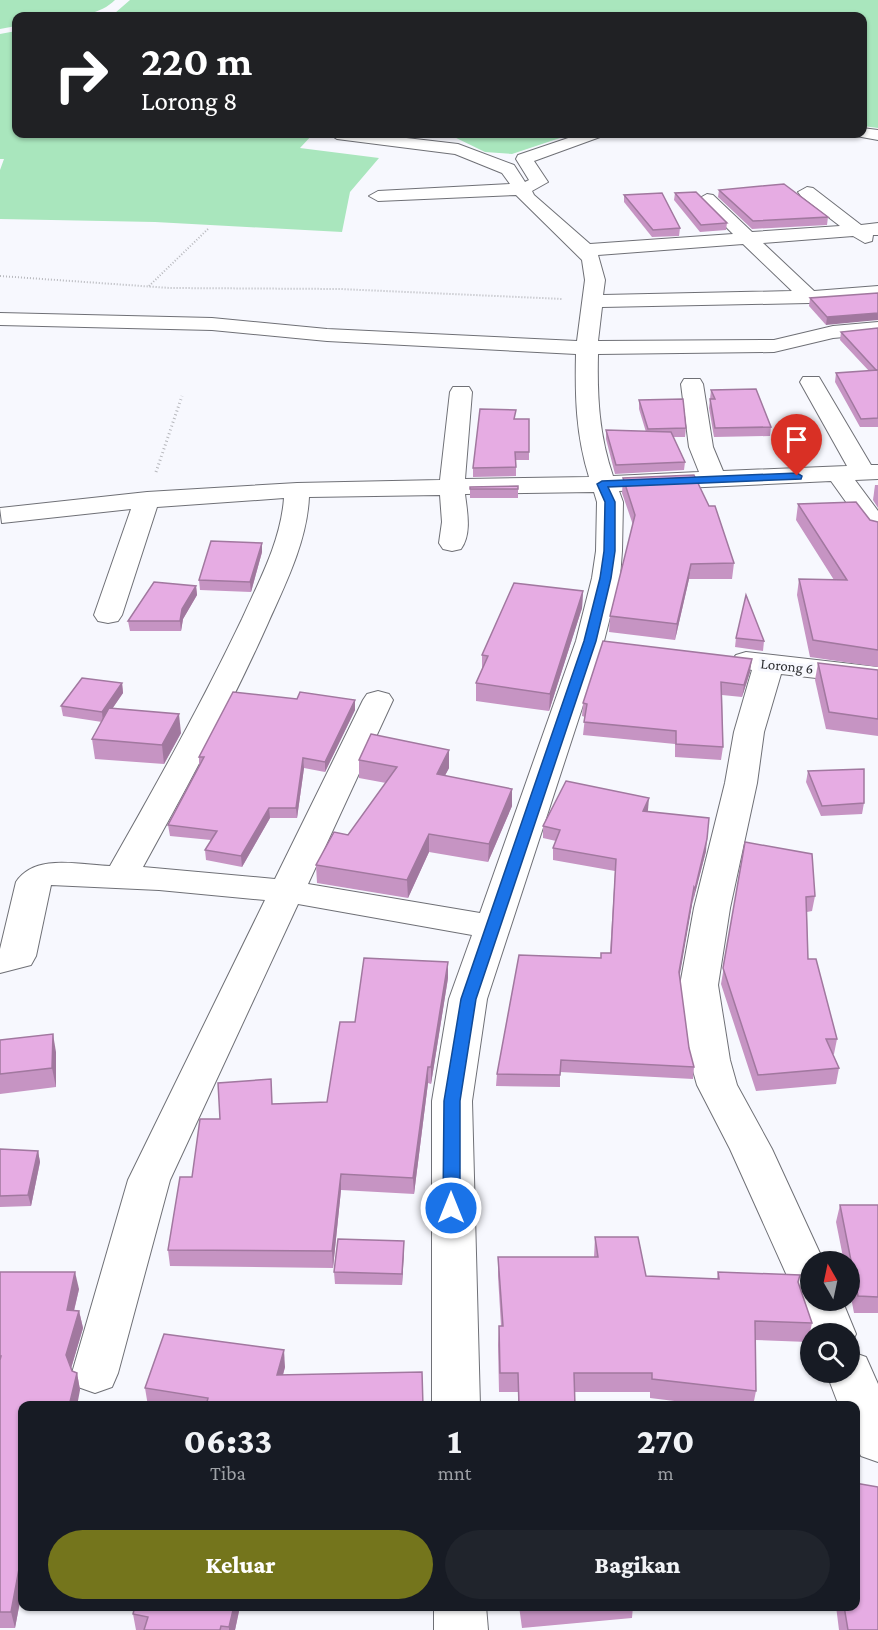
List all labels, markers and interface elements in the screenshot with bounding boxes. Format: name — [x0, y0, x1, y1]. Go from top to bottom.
icon: right — [42, 36, 120, 114]
text: 220 m — [141, 37, 252, 84]
text: Lorong 8 — [141, 86, 237, 116]
pin — [771, 414, 822, 476]
icon: arrive — [780, 423, 813, 456]
street label: Lorong 6 — [760, 655, 814, 678]
position arrow — [419, 1176, 483, 1240]
north arrow — [800, 1251, 860, 1311]
map controls — [800, 1251, 860, 1383]
button: search — [800, 1323, 860, 1383]
text: 06:33 — [184, 1421, 272, 1461]
text: 1 — [448, 1421, 462, 1461]
text: 270 — [637, 1421, 694, 1461]
text: Tiba — [210, 1462, 246, 1484]
text: mnt — [438, 1462, 471, 1484]
text: m — [658, 1462, 674, 1484]
button: Keluar — [48, 1530, 433, 1599]
button: Bagikan — [445, 1530, 830, 1599]

